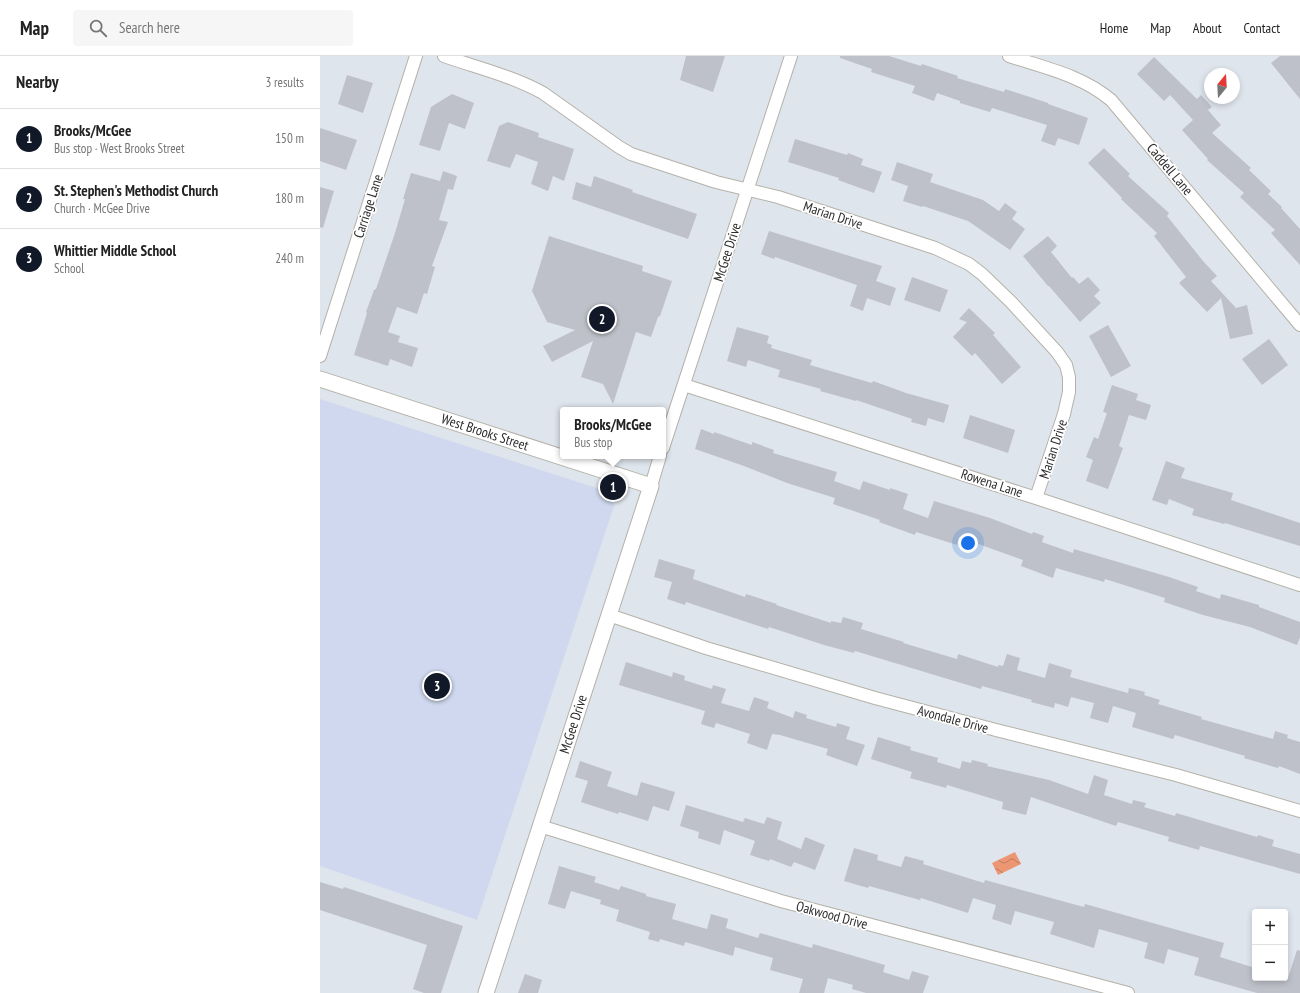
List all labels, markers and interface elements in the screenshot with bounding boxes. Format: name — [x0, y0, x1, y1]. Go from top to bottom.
search box — [73, 10, 353, 46]
text: Map — [20, 16, 49, 40]
icon: search — [87, 17, 109, 39]
text: Search here — [119, 18, 180, 37]
text: Home — [1100, 19, 1128, 37]
text: Map — [1150, 19, 1171, 37]
text: About — [1193, 19, 1222, 37]
text: Contact — [1244, 19, 1280, 37]
north arrow — [1204, 68, 1240, 104]
text: Nearby — [16, 71, 59, 93]
text: 3 results — [265, 74, 304, 91]
text: Brooks/McGee — [54, 121, 131, 140]
text: 1 — [26, 130, 32, 147]
text: 150 m — [275, 130, 304, 147]
street label: Caddell Lane — [1143, 139, 1197, 199]
text: Bus stop · West Brooks Street — [54, 140, 185, 157]
street label: Carriage Lane — [349, 172, 387, 240]
text: St. Stephen's Methodist Church — [54, 181, 218, 200]
text: 2 — [26, 190, 32, 207]
text: 180 m — [275, 190, 304, 207]
street label: Marian Drive — [801, 197, 865, 233]
text: Church · McGee Drive — [54, 200, 150, 217]
street label: McGee Drive — [709, 220, 745, 284]
text: Whittier Middle School — [54, 241, 176, 260]
text: 3 — [26, 250, 32, 267]
text: 240 m — [275, 250, 304, 267]
text: School — [54, 260, 84, 277]
pin: 2 — [589, 304, 615, 334]
popup — [560, 407, 666, 459]
street label: West Brooks Street — [439, 409, 531, 455]
text: Brooks/McGee — [574, 415, 652, 434]
street label: Marian Drive — [1035, 417, 1071, 481]
text: Bus stop — [574, 434, 612, 451]
street label: Rowena Lane — [959, 465, 1025, 501]
pin: 1 — [600, 472, 626, 502]
your location — [958, 533, 978, 553]
pin: 3 — [424, 671, 450, 701]
street label: McGee Drive — [555, 692, 591, 756]
street label: Avondale Drive — [915, 701, 991, 737]
street label: Oakwood Drive — [794, 897, 870, 933]
map controls — [1252, 909, 1288, 981]
button: + — [1252, 909, 1288, 945]
button: − — [1252, 945, 1288, 981]

